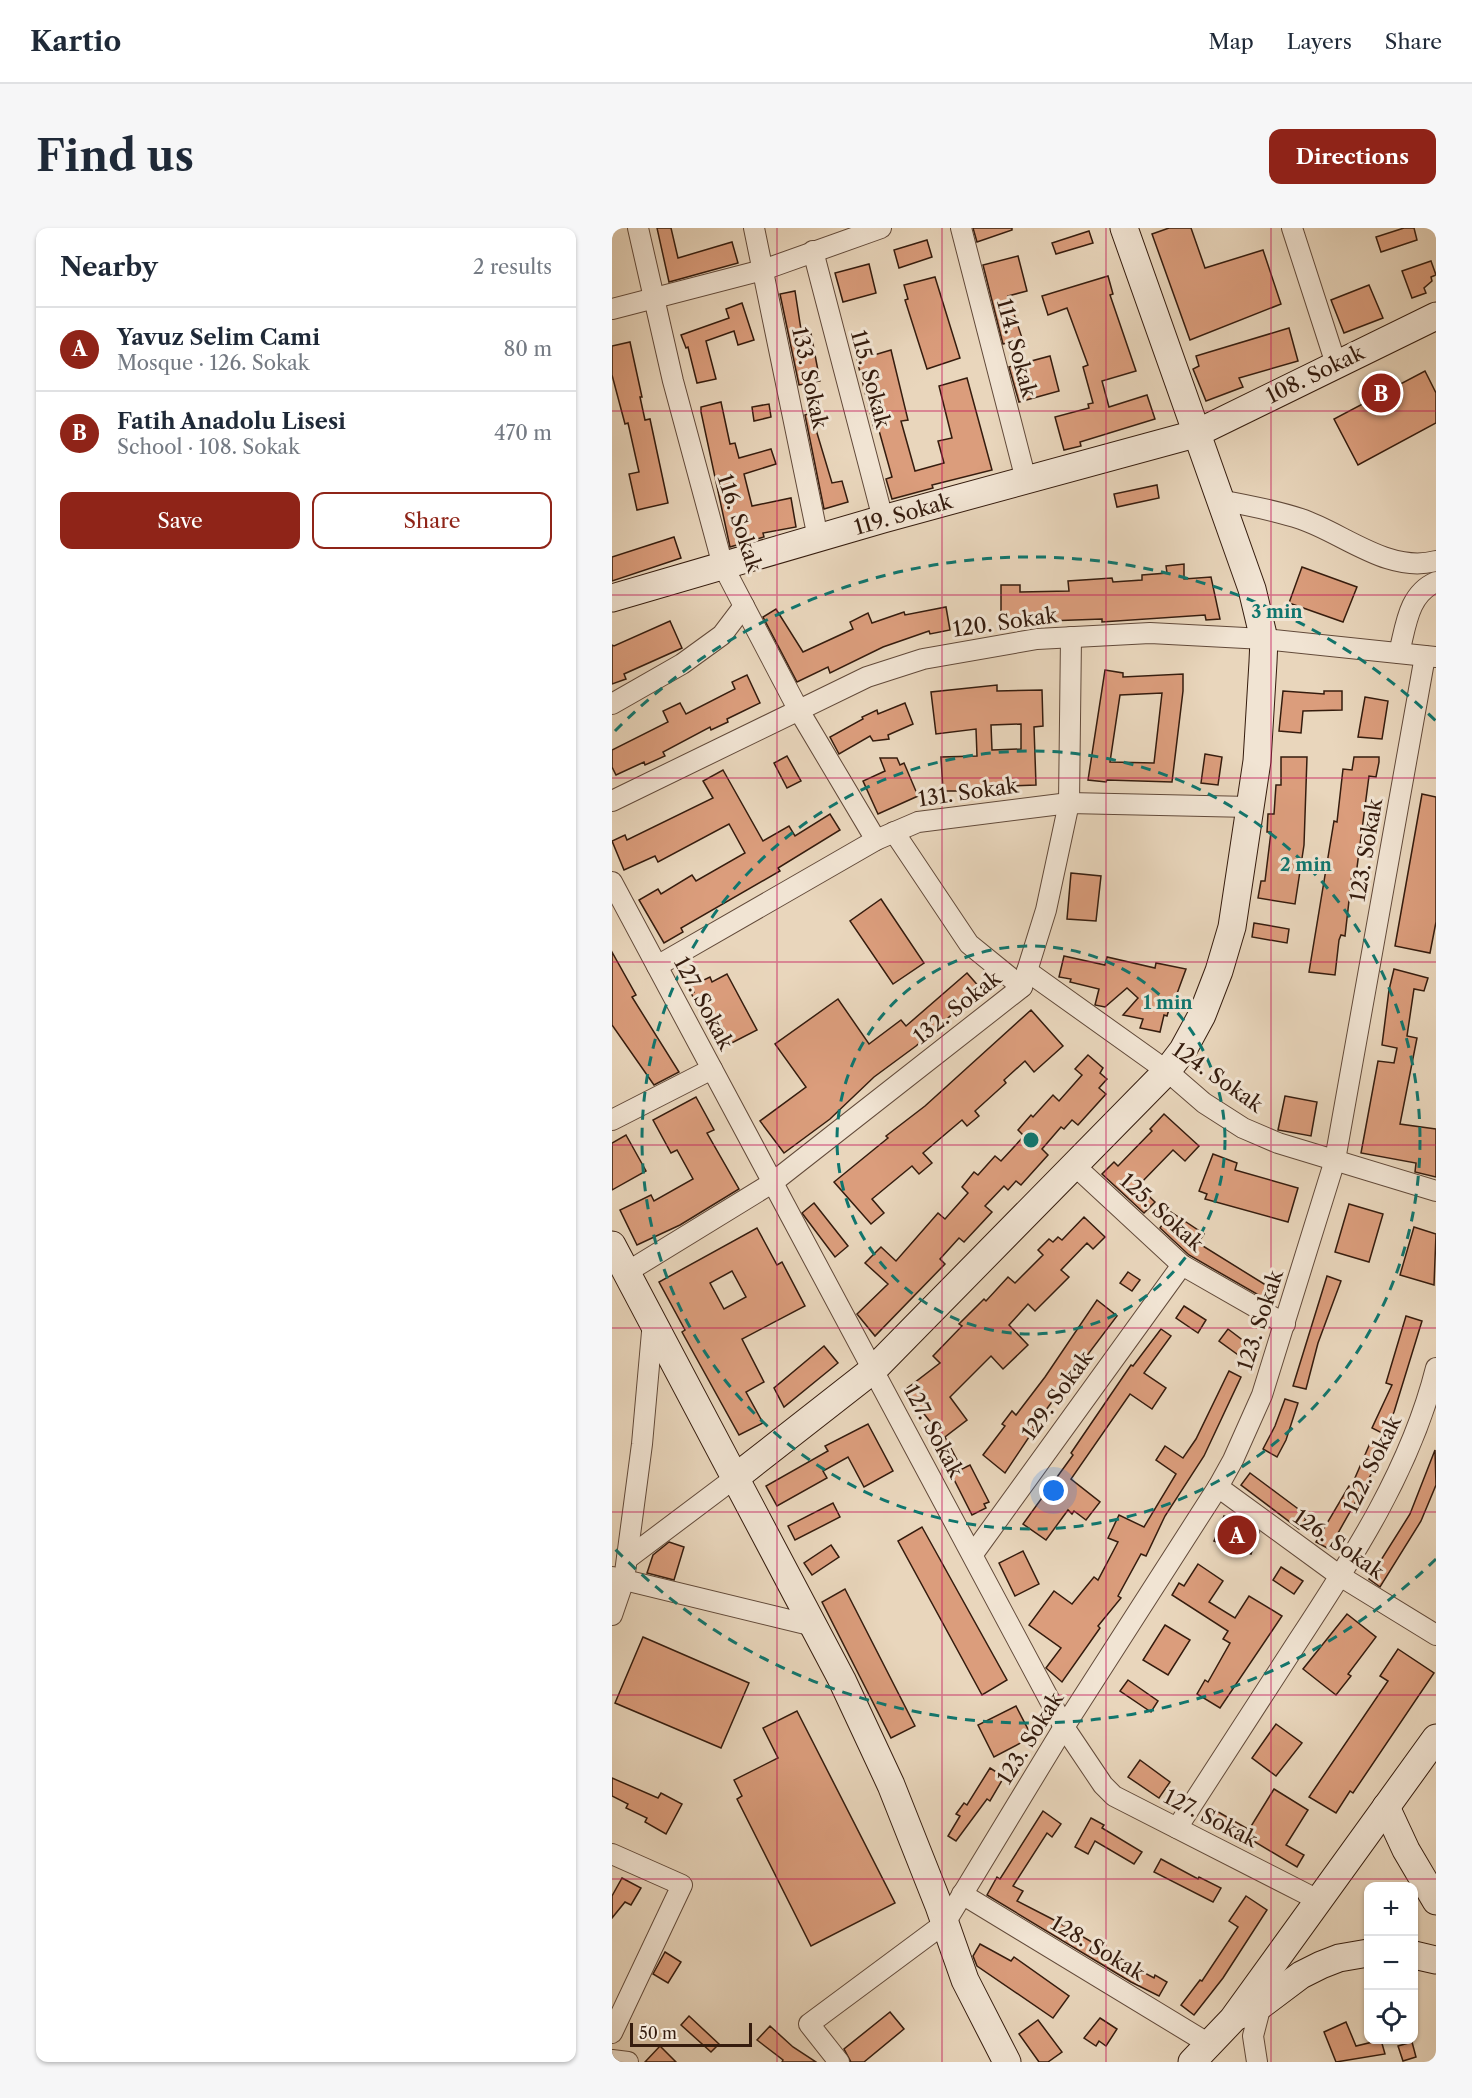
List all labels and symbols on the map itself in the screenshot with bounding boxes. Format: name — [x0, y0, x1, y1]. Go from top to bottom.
street label: 114. Sokak — [992, 296, 1042, 401]
street label: 133. Sokak — [787, 325, 833, 432]
street label: 115. Sokak — [846, 327, 896, 432]
street label: 108. Sokak — [1262, 339, 1369, 408]
pin: B — [1362, 370, 1400, 416]
street label: 116. Sokak — [712, 471, 768, 576]
street label: 119. Sokak — [851, 488, 956, 540]
text: 3 min — [1251, 601, 1303, 623]
street label: 120. Sokak — [951, 602, 1060, 642]
street label: 131. Sokak — [916, 772, 1020, 811]
street label: 123. Sokak — [1345, 796, 1387, 903]
text: 2 min — [1280, 854, 1333, 876]
street label: 127. Sokak — [669, 952, 739, 1054]
street label: 132. Sokak — [908, 965, 1006, 1049]
text: 1 min — [1143, 992, 1193, 1014]
street label: 124. Sokak — [1168, 1037, 1269, 1118]
centre of rings — [1021, 1130, 1041, 1150]
street label: 125. Sokak — [1115, 1168, 1210, 1257]
street label: 123. Sokak — [1232, 1266, 1288, 1373]
street label: 129. Sokak — [1016, 1345, 1098, 1444]
street label: 127. Sokak — [899, 1380, 969, 1482]
street label: 122. Sokak — [1338, 1411, 1407, 1516]
your location — [1039, 1476, 1068, 1505]
street label: 126. Sokak — [1289, 1504, 1390, 1585]
pin: A — [1218, 1512, 1256, 1558]
street label: 123. Sokak — [992, 1687, 1069, 1789]
street label: 127. Sokak — [1160, 1784, 1263, 1853]
street label: 128. Sokak — [1047, 1910, 1150, 1986]
scale bar — [630, 2020, 752, 2048]

